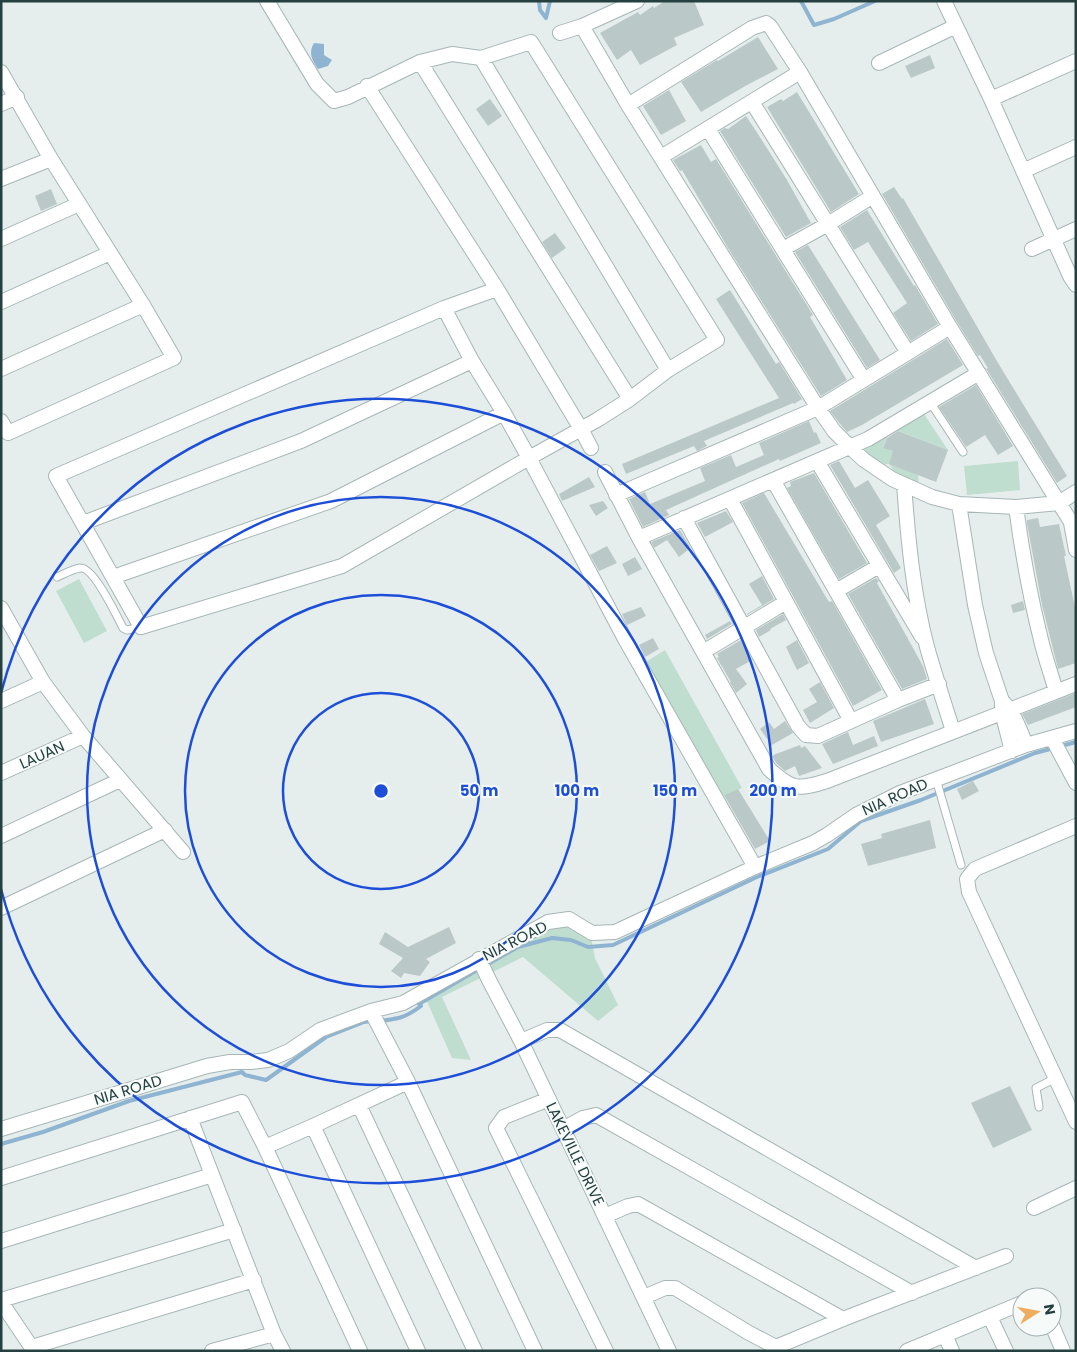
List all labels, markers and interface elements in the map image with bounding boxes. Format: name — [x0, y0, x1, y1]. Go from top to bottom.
street label: LAUAN — [16, 735, 68, 774]
street label: NIA ROAD — [859, 773, 931, 820]
text: 50 m — [460, 780, 498, 801]
text: 100 m — [555, 780, 599, 801]
text: 150 m — [653, 780, 697, 801]
text: 200 m — [749, 780, 797, 801]
centre of rings — [372, 782, 390, 800]
street label: NIA ROAD — [479, 915, 551, 966]
street label: NIA ROAD — [91, 1069, 164, 1110]
street label: LAKEVILLE DRIVE — [541, 1098, 610, 1209]
north arrow — [1012, 1287, 1062, 1337]
text: N — [1039, 1302, 1061, 1317]

